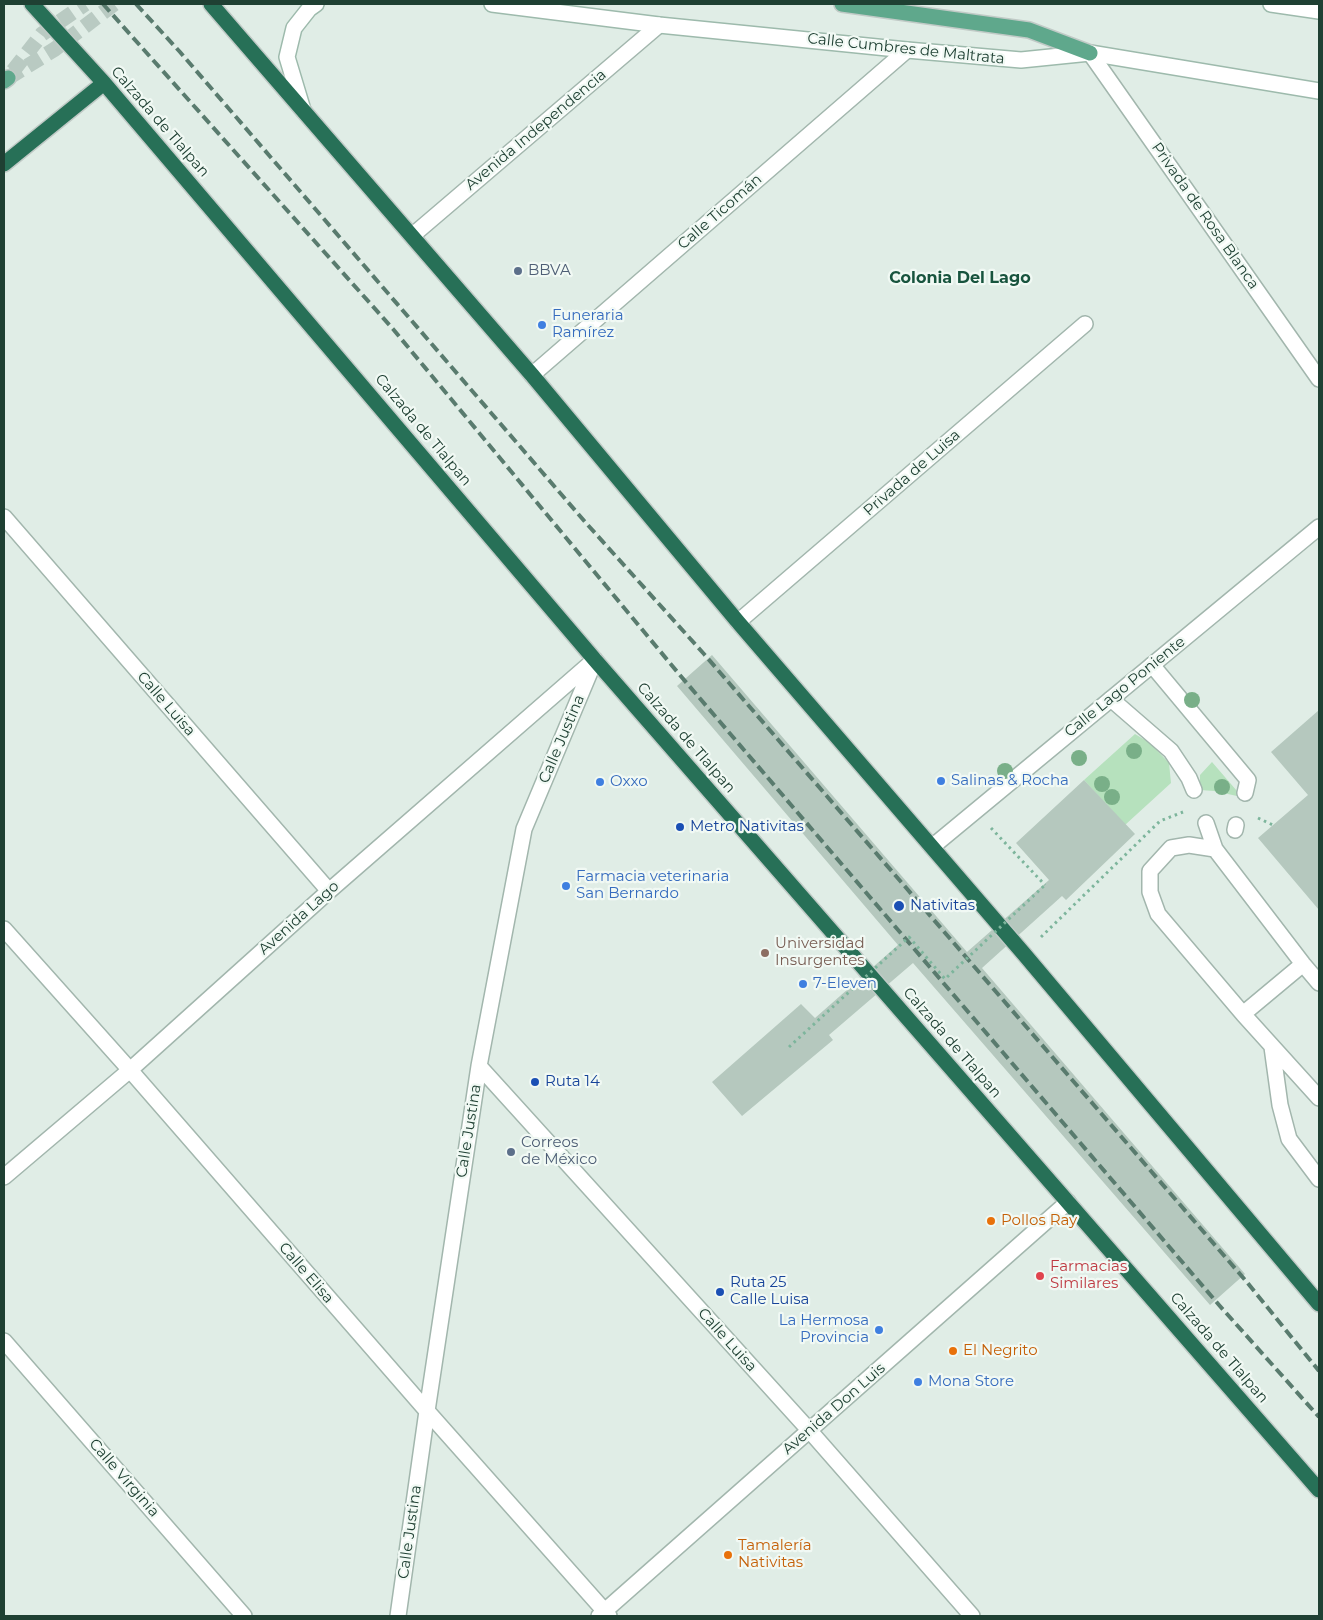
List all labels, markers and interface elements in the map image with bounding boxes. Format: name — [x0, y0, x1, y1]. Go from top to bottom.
street label: Calle Cumbres de Maltrata — [806, 30, 1006, 68]
street label: Calzada de Tlalpan — [107, 63, 213, 181]
street label: Avenida Independencia — [462, 66, 610, 194]
street label: Privada de Rosa Blanca — [1147, 139, 1263, 293]
street label: Calle Ticomán — [674, 171, 766, 253]
place label: BBVA — [528, 262, 571, 280]
marker: BBVA — [512, 265, 524, 277]
district label: Colonia Del Lago — [889, 268, 1031, 288]
place label: Funeraria Ramírez — [552, 307, 624, 342]
marker: Funeraria Ramírez — [536, 319, 548, 331]
street label: Calzada de Tlalpan — [371, 370, 475, 490]
street label: Privada de Luisa — [860, 426, 964, 520]
street label: Calle Lago Poniente — [1061, 633, 1189, 741]
street label: Calle Luisa — [133, 668, 199, 740]
street label: Calzada de Tlalpan — [633, 679, 739, 797]
street label: Calle Justina — [535, 692, 589, 786]
place label: Salinas & Rocha — [951, 772, 1069, 790]
place label: Oxxo — [610, 773, 648, 791]
marker: Salinas & Rocha — [935, 775, 947, 787]
marker: Oxxo — [594, 776, 606, 788]
place label: Metro Nativitas — [690, 818, 804, 836]
marker: Metro Nativitas — [674, 821, 686, 833]
place label: Farmacia veterinaria San Bernardo — [576, 868, 729, 903]
street label: Avenida Lago — [255, 877, 343, 959]
marker: Farmacia veterinaria San Bernardo — [560, 880, 572, 892]
place label: Nativitas — [910, 897, 975, 915]
marker: Nativitas — [892, 899, 906, 913]
place label: Universidad Insurgentes — [775, 935, 865, 970]
marker: Universidad Insurgentes — [759, 947, 771, 959]
place label: 7-Eleven — [813, 975, 877, 993]
marker: 7-Eleven — [797, 978, 809, 990]
street label: Calzada de Tlalpan — [899, 984, 1005, 1102]
place label: Ruta 14 — [545, 1073, 600, 1091]
marker: Ruta 14 — [529, 1076, 541, 1088]
street label: Calle Justina — [453, 1083, 485, 1179]
place label: Correos de México — [521, 1134, 597, 1169]
marker: Correos de México — [505, 1146, 517, 1158]
place label: Pollos Ray — [1001, 1212, 1077, 1230]
marker: Pollos Ray — [985, 1215, 997, 1227]
street label: Calle Elisa — [275, 1239, 337, 1307]
place label: Farmacias Similares — [1050, 1258, 1127, 1293]
marker: Farmacias Similares — [1034, 1270, 1046, 1282]
place label: Ruta 25 Calle Luisa — [730, 1274, 809, 1309]
marker: Ruta 25 Calle Luisa — [714, 1286, 726, 1298]
street label: Calzada de Tlalpan — [1166, 1289, 1272, 1407]
street label: Calle Luisa — [694, 1304, 760, 1376]
place label: La Hermosa Provincia — [779, 1312, 869, 1347]
marker: La Hermosa Provincia — [873, 1324, 885, 1336]
place label: El Negrito — [963, 1342, 1038, 1360]
marker: El Negrito — [947, 1345, 959, 1357]
street label: Avenida Don Luis — [779, 1359, 889, 1459]
place label: Mona Store — [928, 1373, 1014, 1391]
marker: Mona Store — [912, 1376, 924, 1388]
street label: Calle Virginia — [85, 1435, 163, 1521]
street label: Calle Justina — [395, 1484, 425, 1580]
place label: Tamalería Nativitas — [738, 1537, 812, 1572]
marker: Tamalería Nativitas — [722, 1549, 734, 1561]

